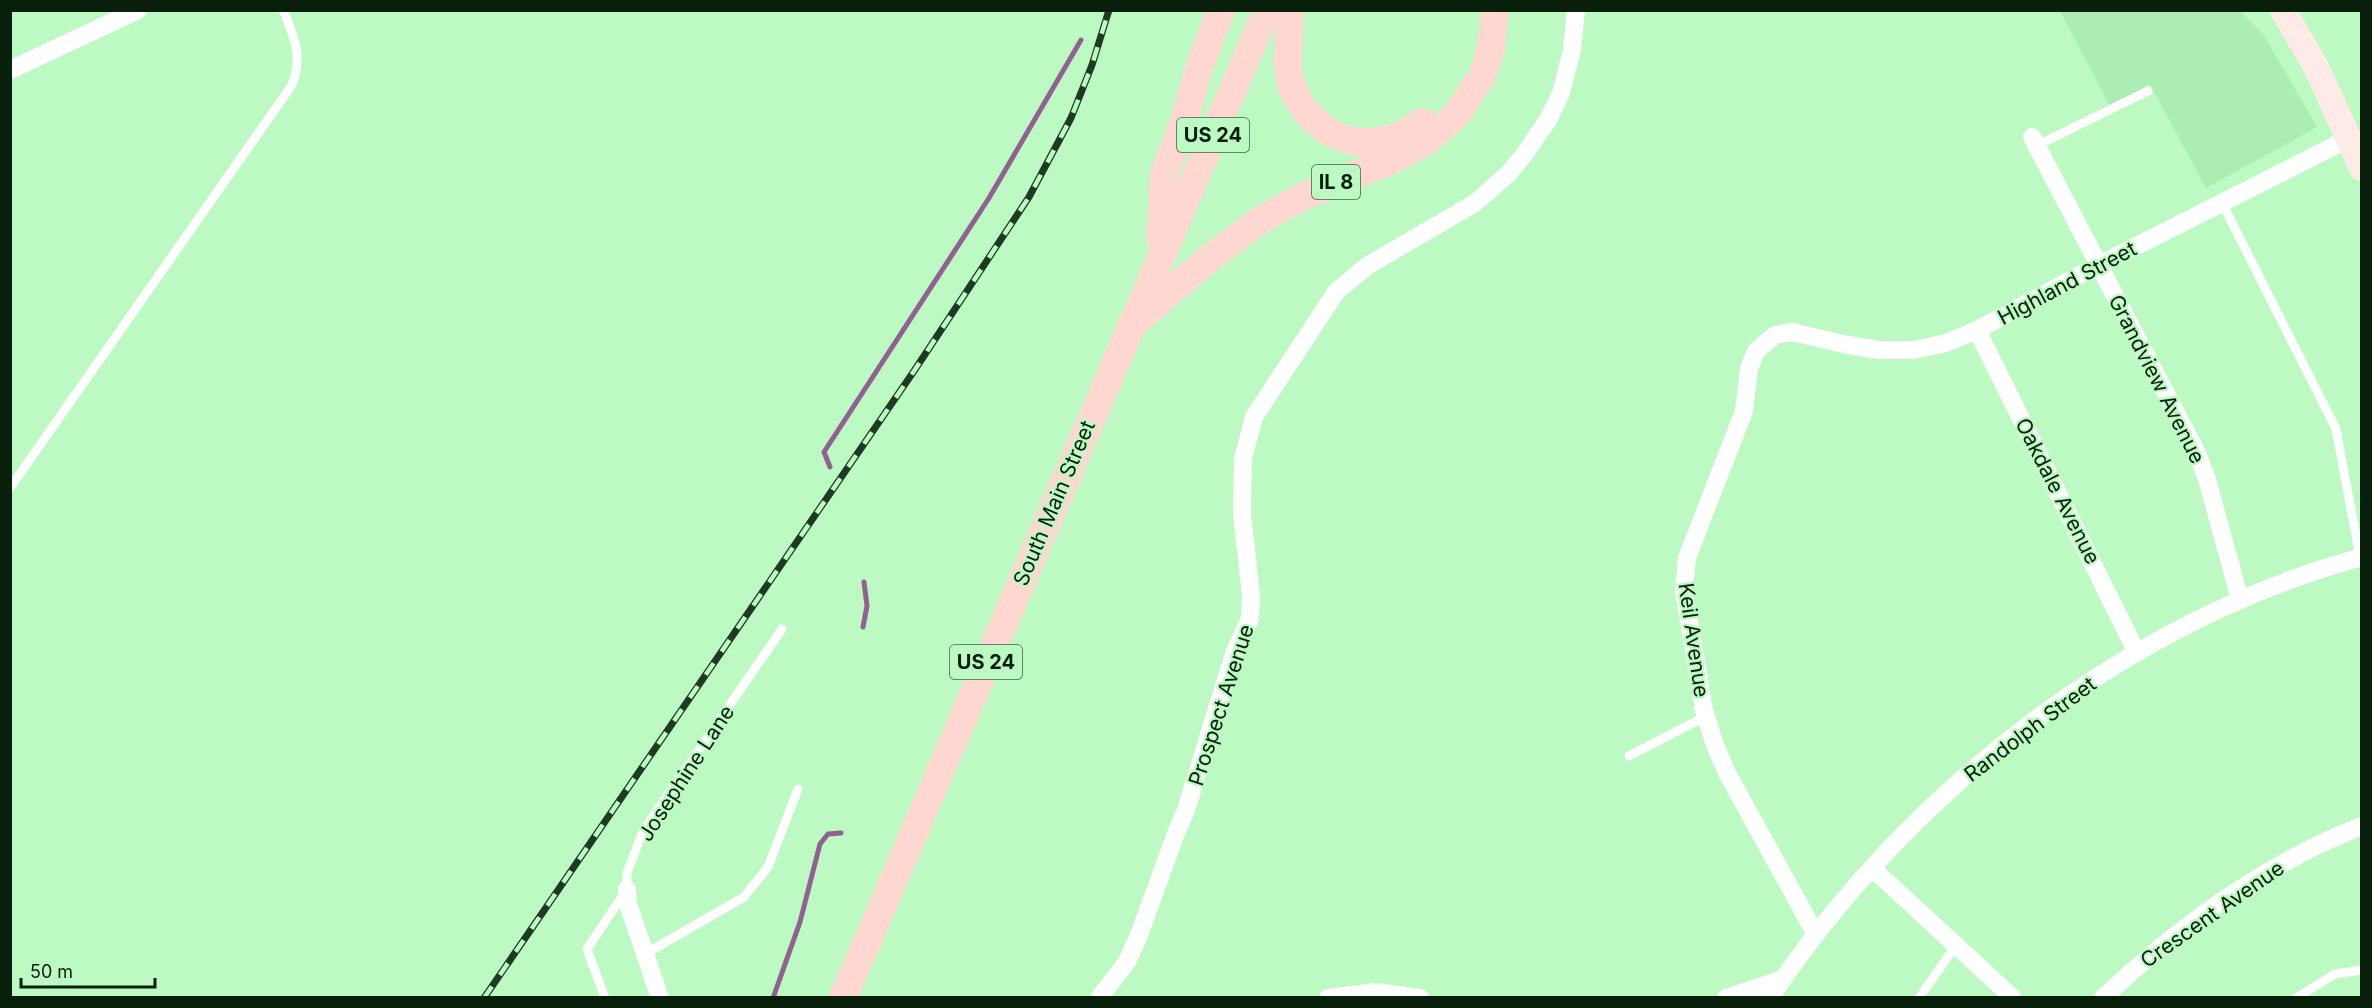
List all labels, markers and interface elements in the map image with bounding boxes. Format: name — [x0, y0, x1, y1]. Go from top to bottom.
road number: US 24 — [1177, 118, 1249, 152]
road number: IL 8 — [1312, 165, 1360, 199]
street label: Highland Street — [1993, 236, 2141, 330]
street label: Grandview Avenue — [2104, 290, 2210, 468]
street label: Oakdale Avenue — [2010, 414, 2106, 568]
street label: South Main Street — [1008, 416, 1100, 589]
street label: Keil Avenue — [1674, 581, 1714, 699]
street label: Prospect Avenue — [1183, 621, 1259, 789]
road number: US 24 — [950, 645, 1022, 679]
street label: Randolph Street — [1959, 671, 2101, 787]
street label: Josephine Lane — [633, 700, 739, 846]
street label: Crescent Avenue — [2135, 855, 2289, 973]
scale bar — [21, 951, 154, 989]
text: 50 m — [30, 961, 73, 982]

